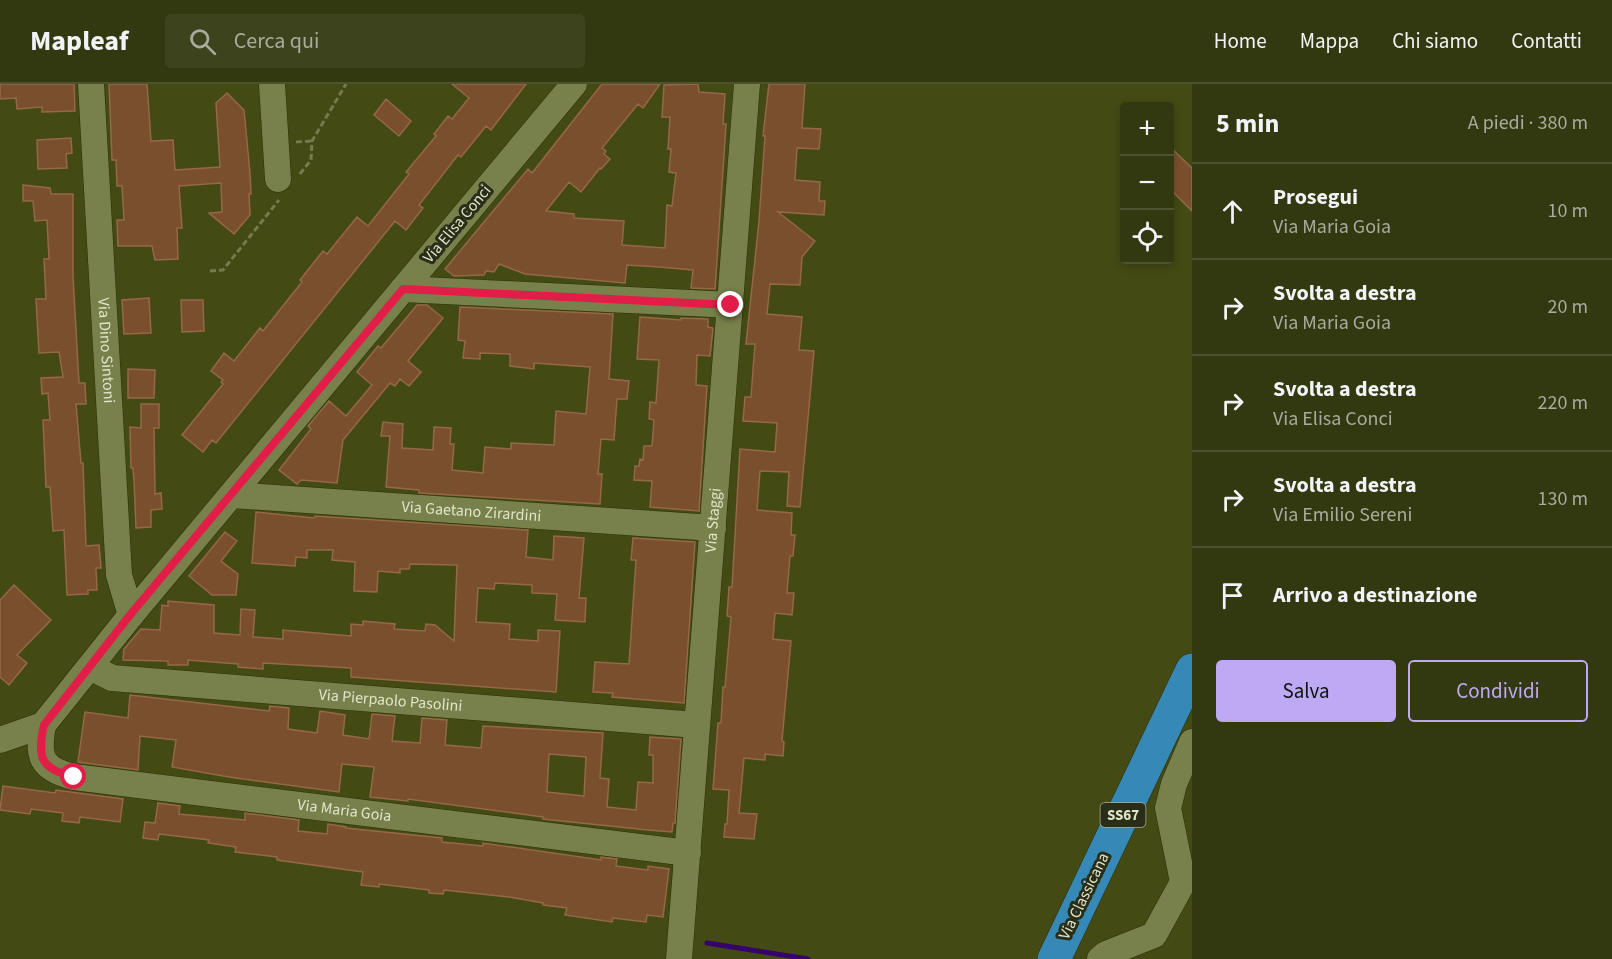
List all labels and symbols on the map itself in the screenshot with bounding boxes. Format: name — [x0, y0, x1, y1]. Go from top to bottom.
street label: Via Elisa Conci — [418, 180, 496, 268]
route end — [717, 291, 743, 317]
street label: Via Dino Sintoni — [92, 297, 120, 404]
street label: Via Staggi — [700, 487, 727, 554]
street label: Via Gaetano Zirardini — [401, 496, 542, 527]
street label: Via Pierpaolo Pasolini — [318, 684, 463, 717]
route start — [60, 763, 86, 789]
street label: Via Maria Goia — [296, 794, 393, 827]
road number: SS67 — [1100, 803, 1146, 827]
street label: Via Classicana — [1053, 849, 1115, 943]

